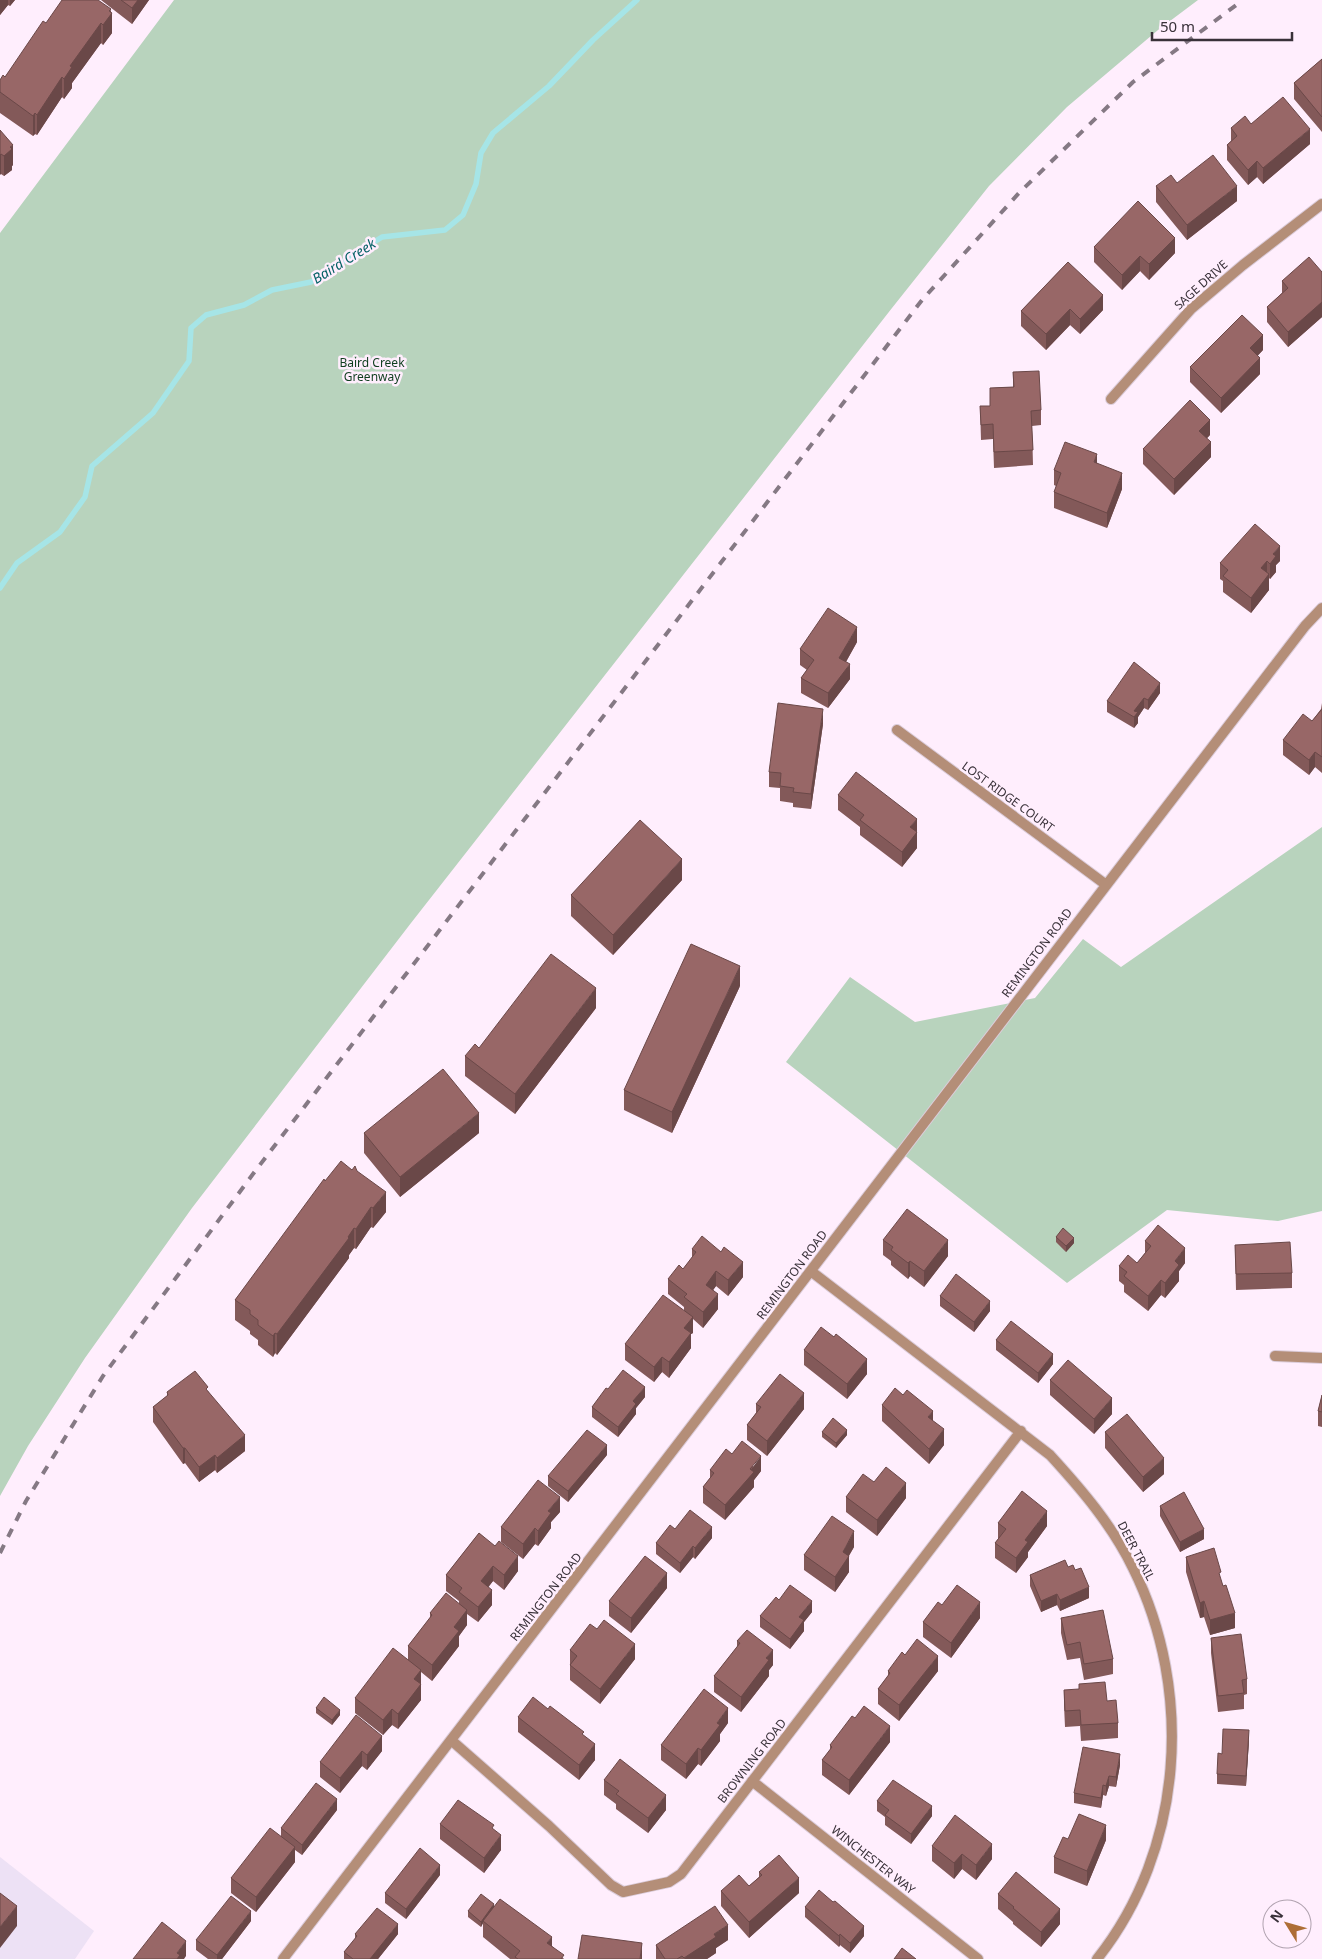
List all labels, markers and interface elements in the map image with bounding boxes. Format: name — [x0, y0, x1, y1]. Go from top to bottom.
scale bar — [1152, 10, 1292, 42]
text: 50 m — [1160, 16, 1195, 36]
water label: Baird Creek — [308, 233, 380, 288]
street label: SAGE DRIVE — [1170, 256, 1231, 313]
park label: Baird Creek Greenway — [339, 354, 405, 385]
street label: LOST RIDGE COURT — [959, 757, 1058, 836]
street label: REMINGTON ROAD — [997, 904, 1076, 1001]
street label: REMINGTON ROAD — [752, 1226, 831, 1323]
street label: DEER TRAIL — [1114, 1518, 1159, 1583]
street label: REMINGTON ROAD — [506, 1549, 586, 1644]
street label: BROWNING ROAD — [713, 1715, 790, 1806]
street label: WINCHESTER WAY — [828, 1821, 919, 1898]
north arrow — [1262, 1899, 1312, 1949]
text: N — [1265, 1906, 1287, 1926]

